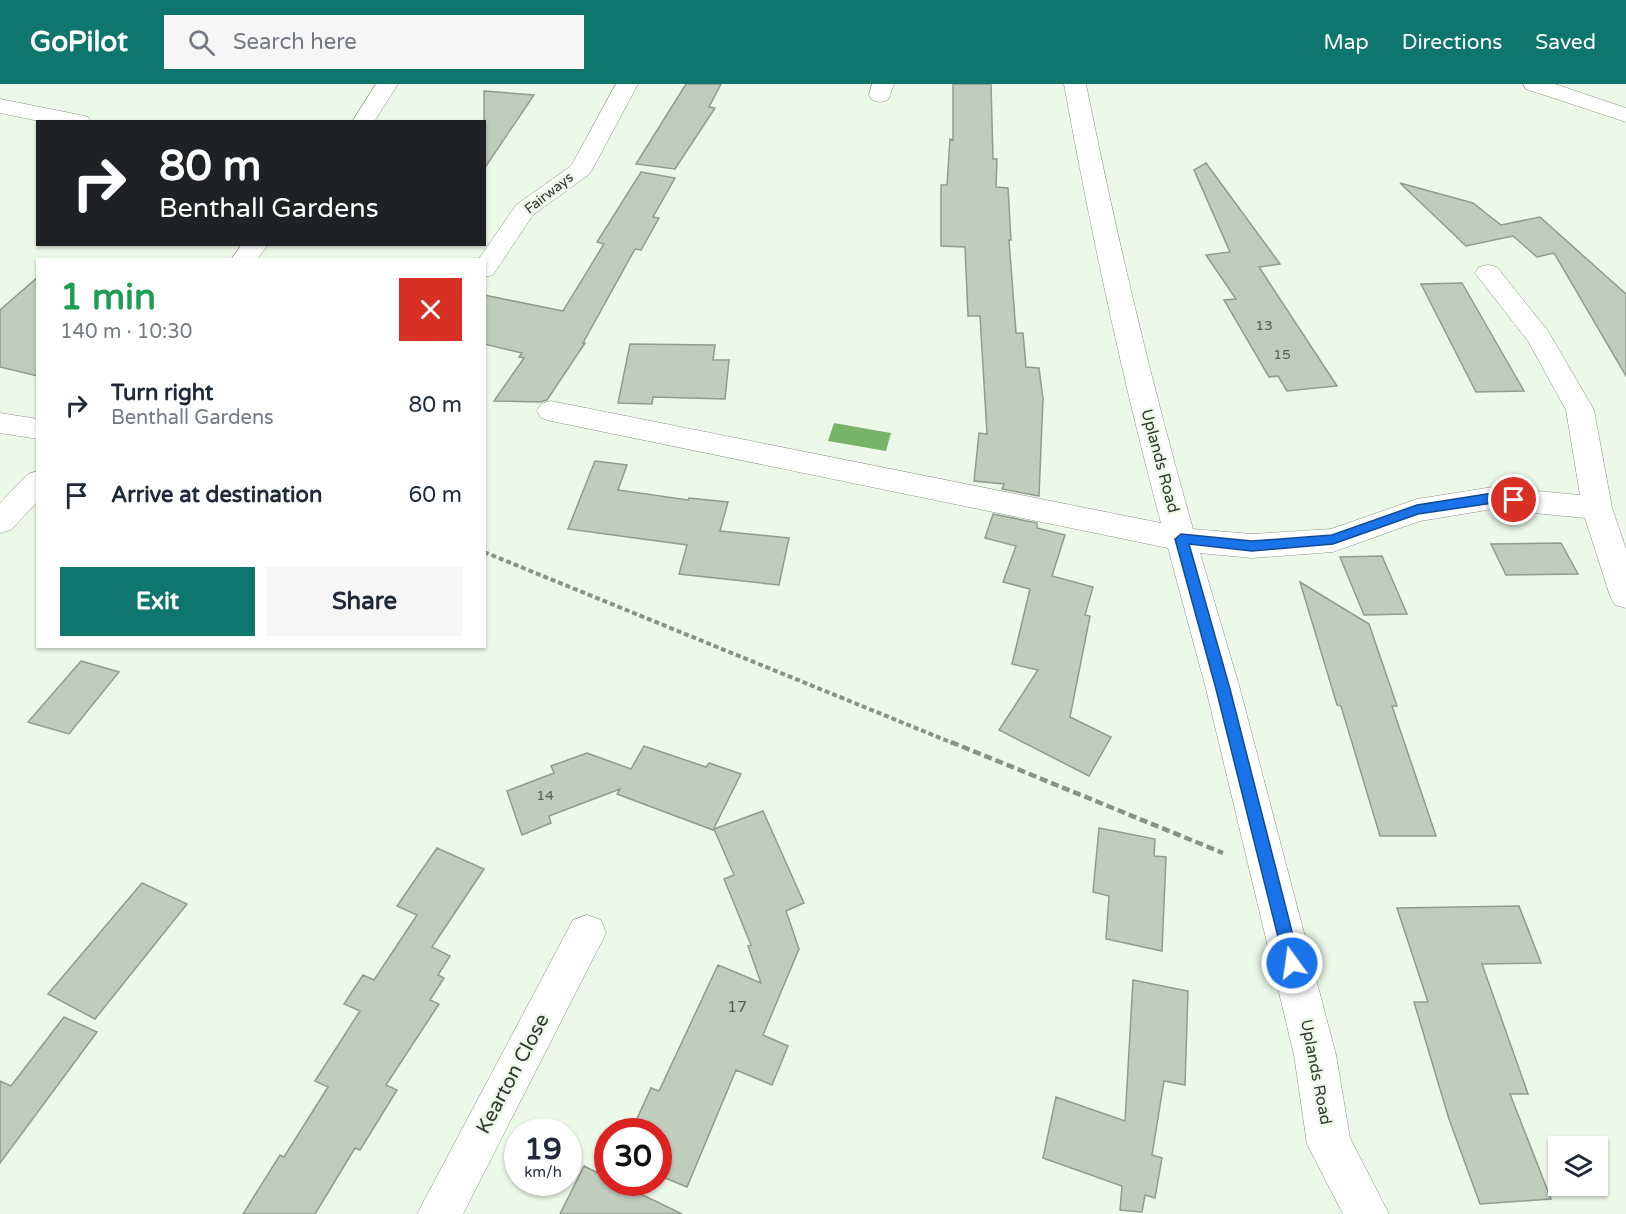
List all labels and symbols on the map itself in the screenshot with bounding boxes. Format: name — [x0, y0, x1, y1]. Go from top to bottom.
street label: Fairways — [521, 169, 577, 217]
house number: 13 — [1255, 317, 1273, 334]
house number: 15 — [1273, 346, 1291, 363]
street label: Uplands Road — [1137, 407, 1183, 515]
pin — [1488, 474, 1539, 525]
house number: 14 — [536, 787, 554, 804]
position arrow — [1260, 931, 1324, 995]
house number: 17 — [727, 997, 747, 1017]
street label: Kearton Close — [471, 1010, 555, 1138]
street label: Uplands Road — [1296, 1018, 1336, 1126]
speed limit sign: 30 — [594, 1118, 672, 1196]

